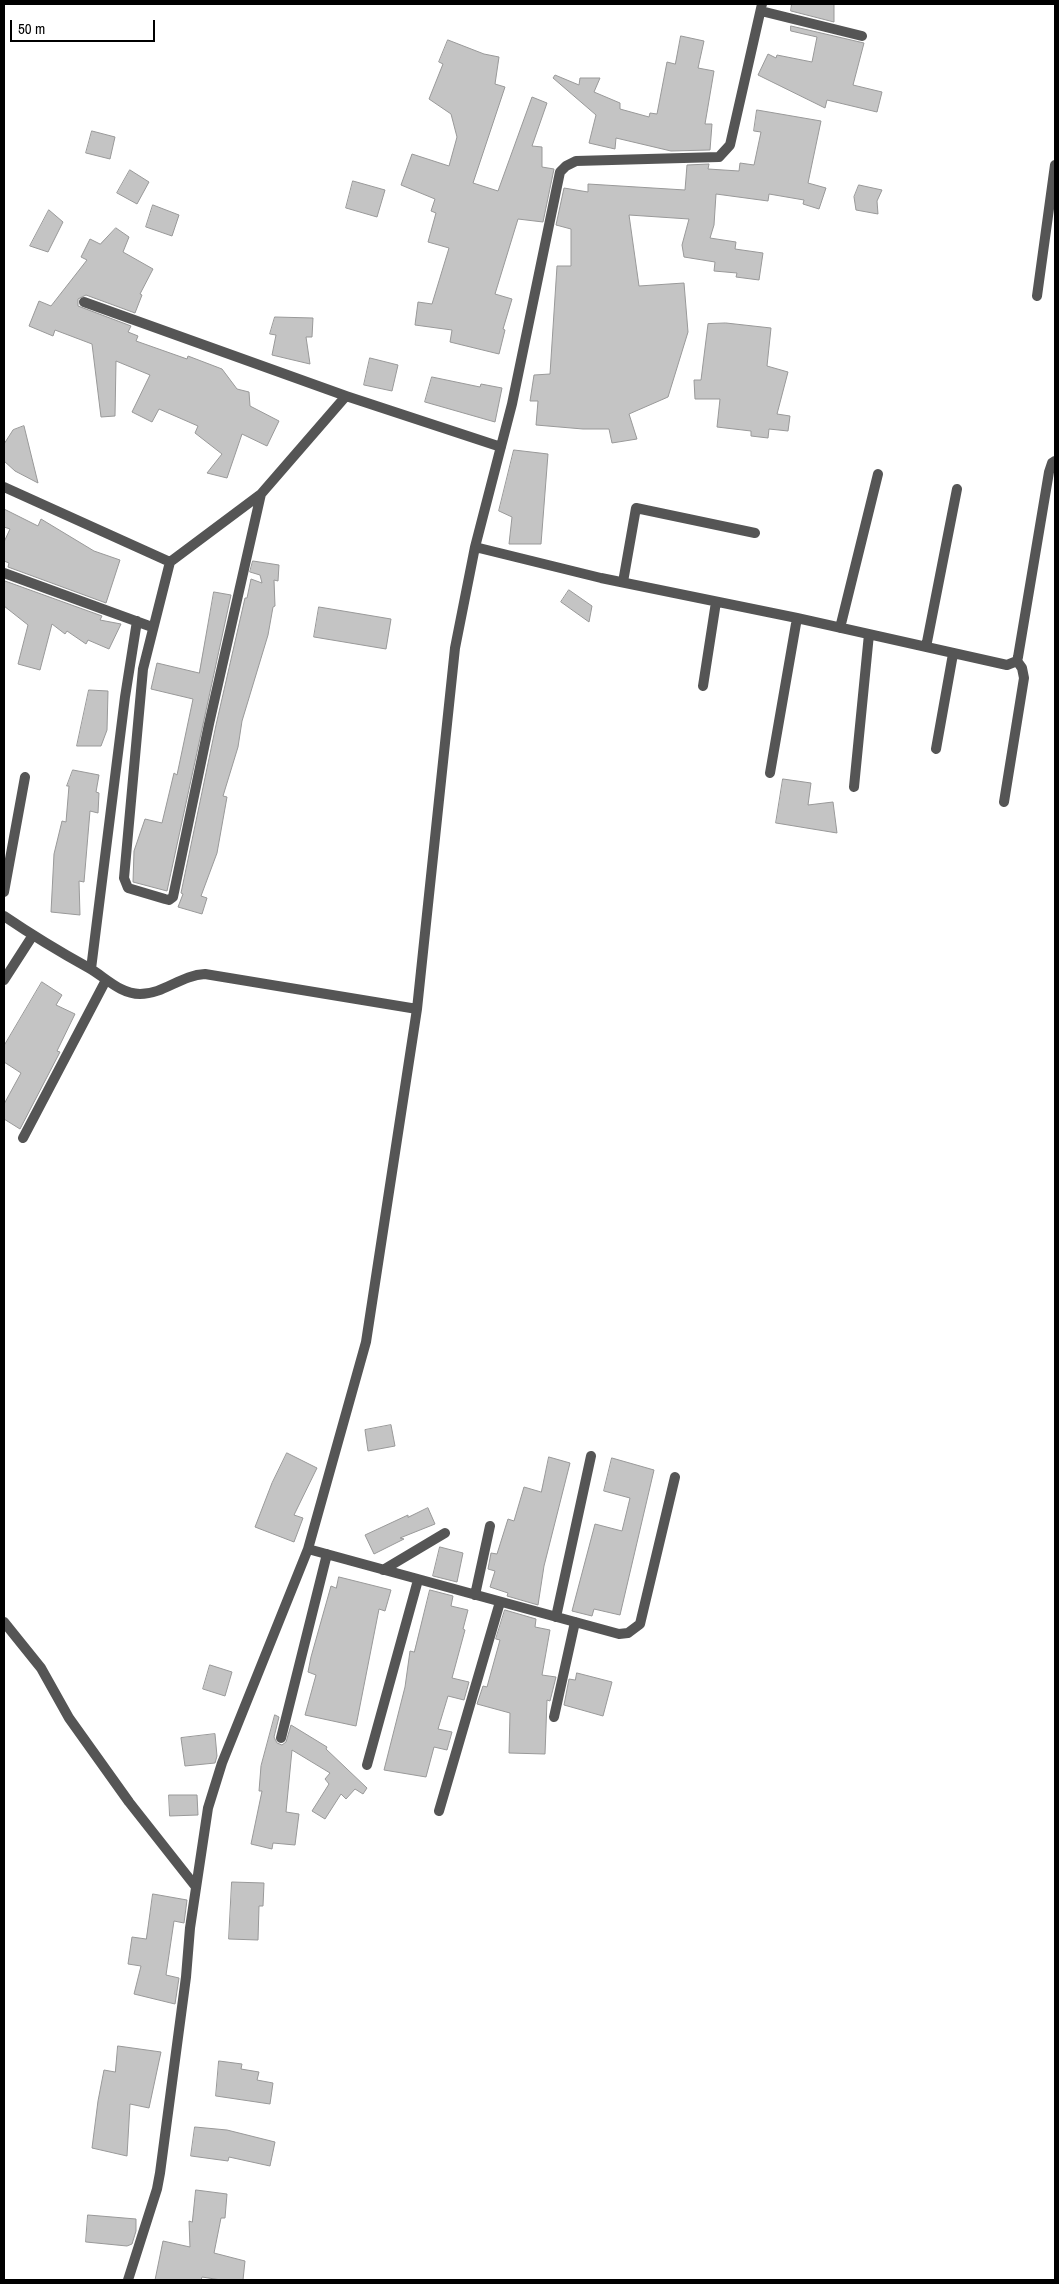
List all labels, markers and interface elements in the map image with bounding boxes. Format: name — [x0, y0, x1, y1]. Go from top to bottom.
scale bar — [12, 10, 158, 42]
text: 50 m — [18, 18, 45, 39]

